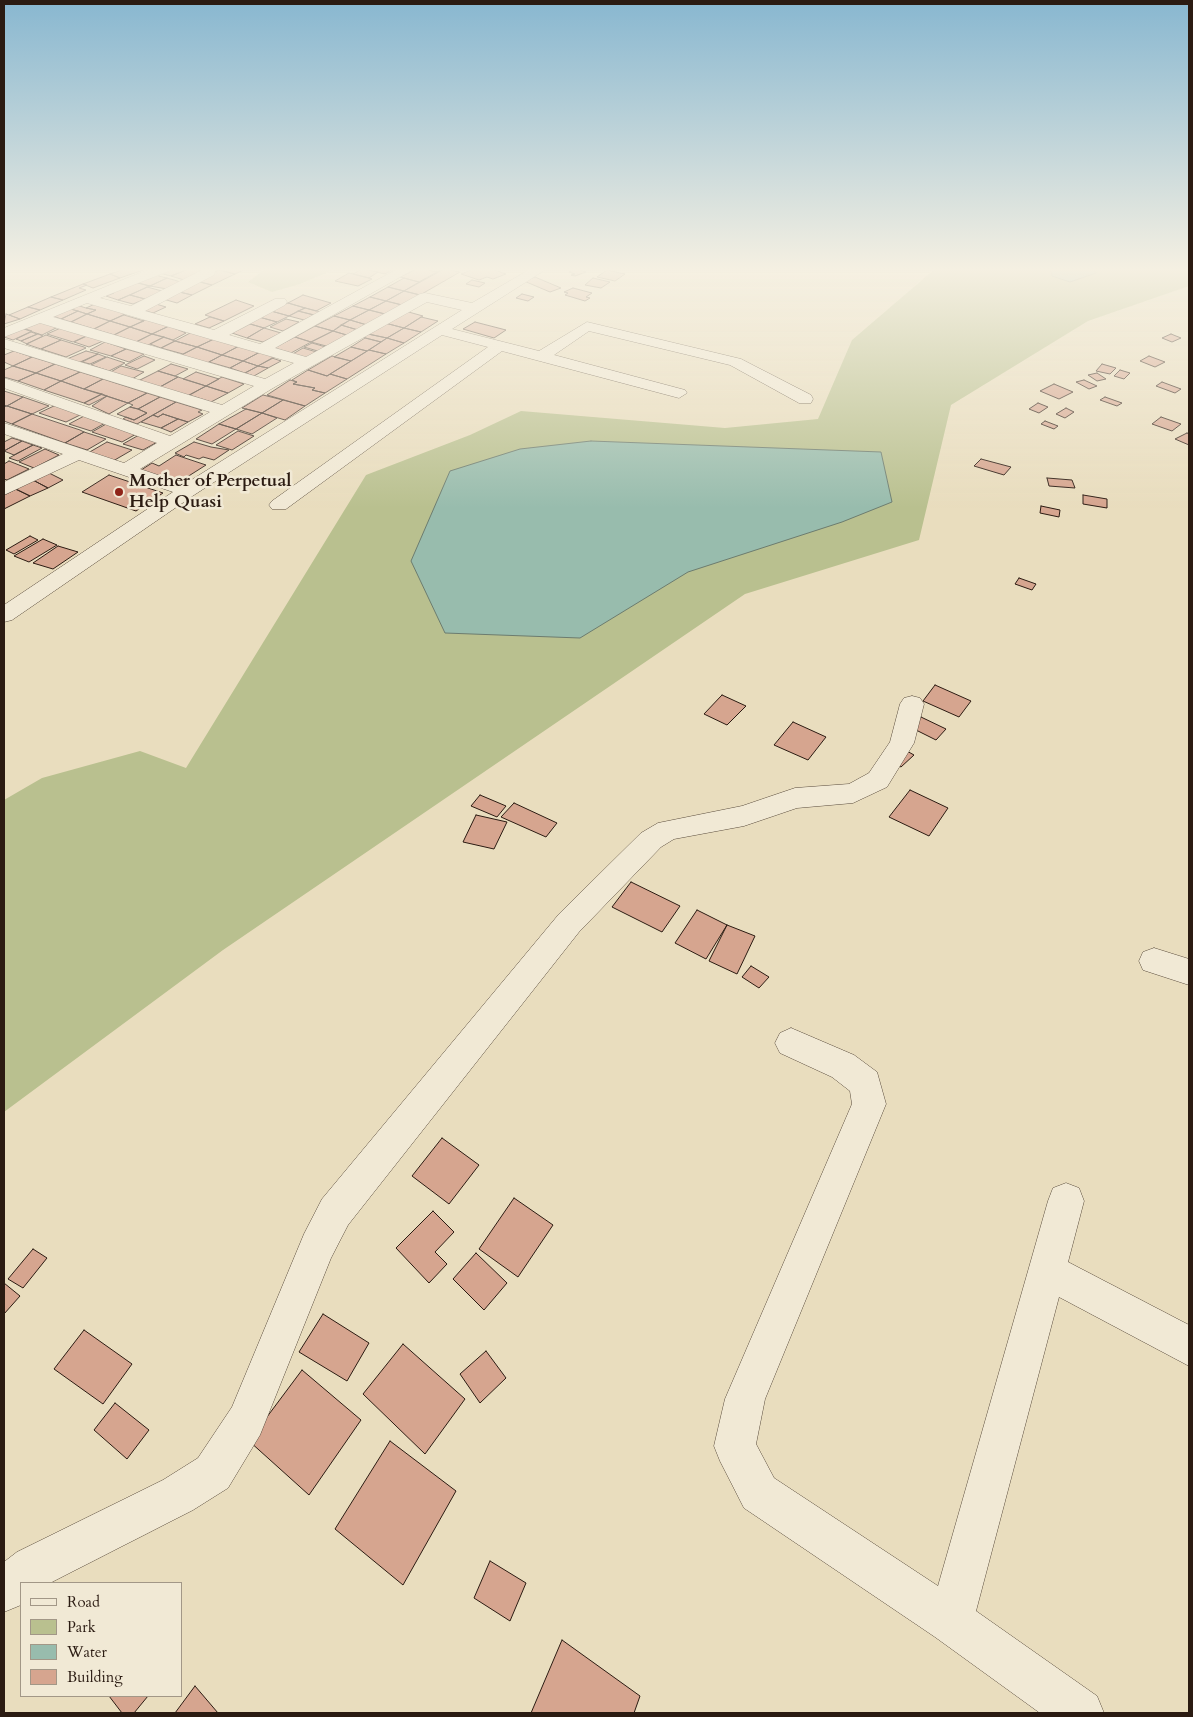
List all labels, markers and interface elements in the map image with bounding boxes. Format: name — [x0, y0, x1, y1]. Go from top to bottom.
place label: Mother of Perpetual Help Quasi — [129, 471, 292, 514]
marker: Mother of Perpetual Help Quasi — [113, 486, 125, 498]
legend — [20, 1582, 182, 1697]
text: Road — [67, 1592, 100, 1612]
text: Park — [67, 1617, 96, 1637]
text: Water — [67, 1642, 107, 1662]
text: Building — [67, 1667, 123, 1687]

